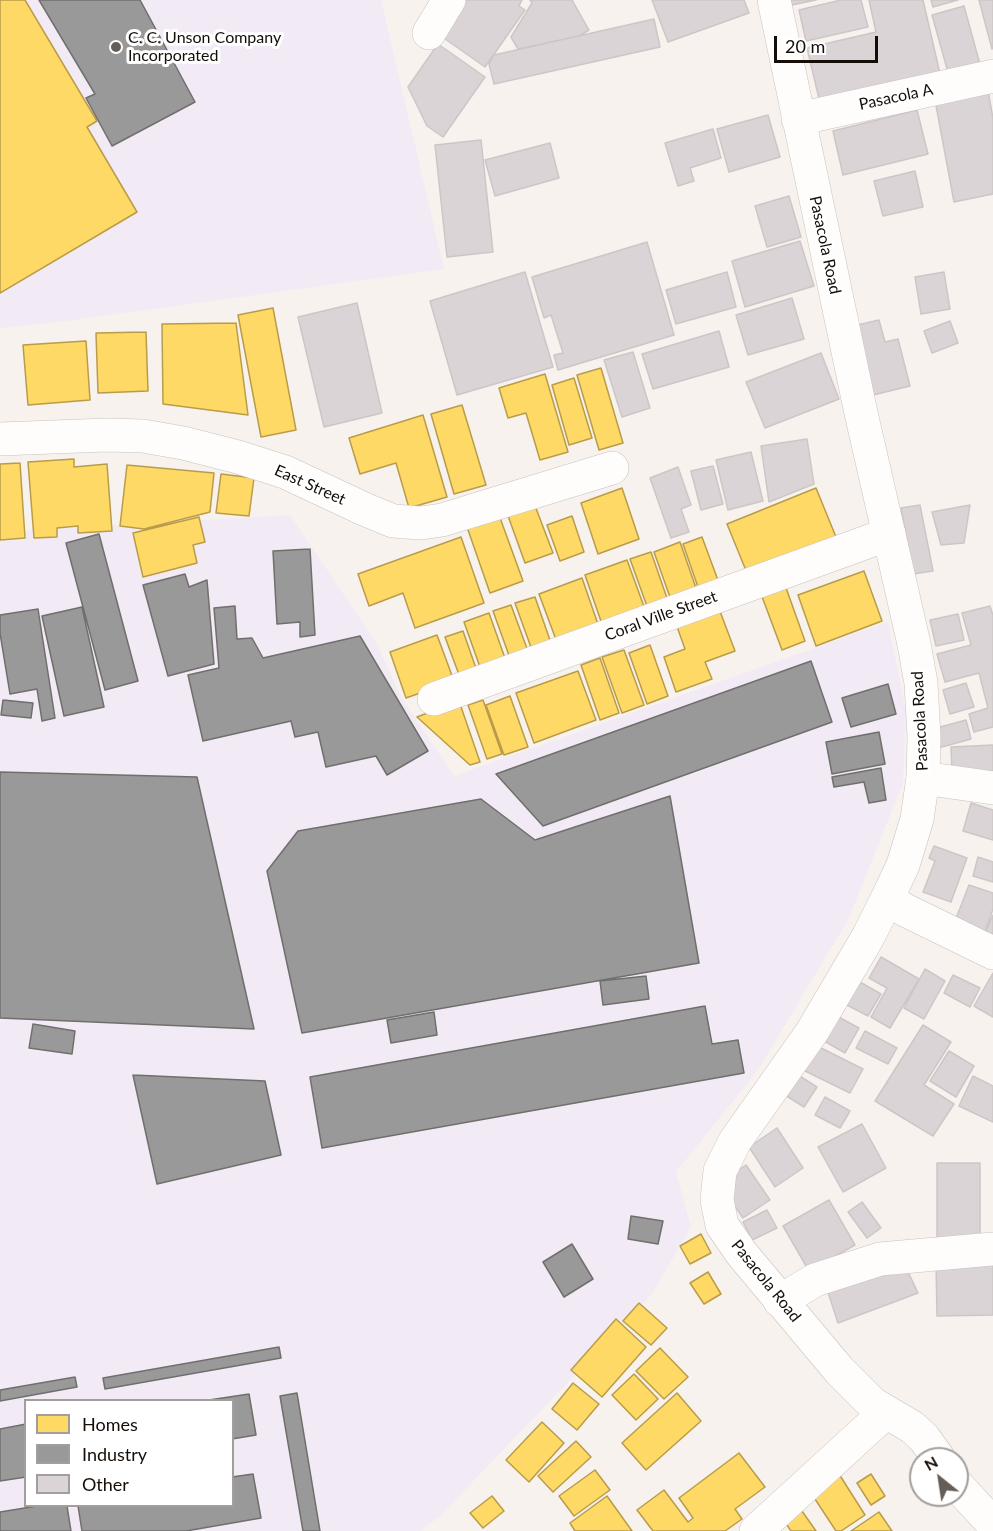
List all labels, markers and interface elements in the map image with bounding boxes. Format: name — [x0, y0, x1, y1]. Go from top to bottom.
scale bar — [777, 24, 880, 62]
place label: C. C. Unson Company Incorporated — [128, 28, 281, 66]
text: 20 m — [785, 35, 825, 57]
marker: C. C. Unson Company Incorporated — [109, 40, 123, 54]
street label: Pasacola A — [857, 80, 935, 114]
street label: Pasacola Road — [805, 194, 845, 296]
street label: East Street — [271, 461, 349, 509]
street label: Coral Ville Street — [602, 587, 720, 645]
street label: Pasacola Road — [908, 671, 932, 771]
street label: Pasacola Road — [727, 1236, 805, 1326]
legend — [24, 1399, 234, 1507]
text: Homes — [82, 1413, 138, 1435]
text: Industry — [82, 1443, 147, 1465]
north arrow — [909, 1447, 969, 1507]
text: N — [921, 1451, 941, 1474]
text: Other — [82, 1473, 129, 1495]

